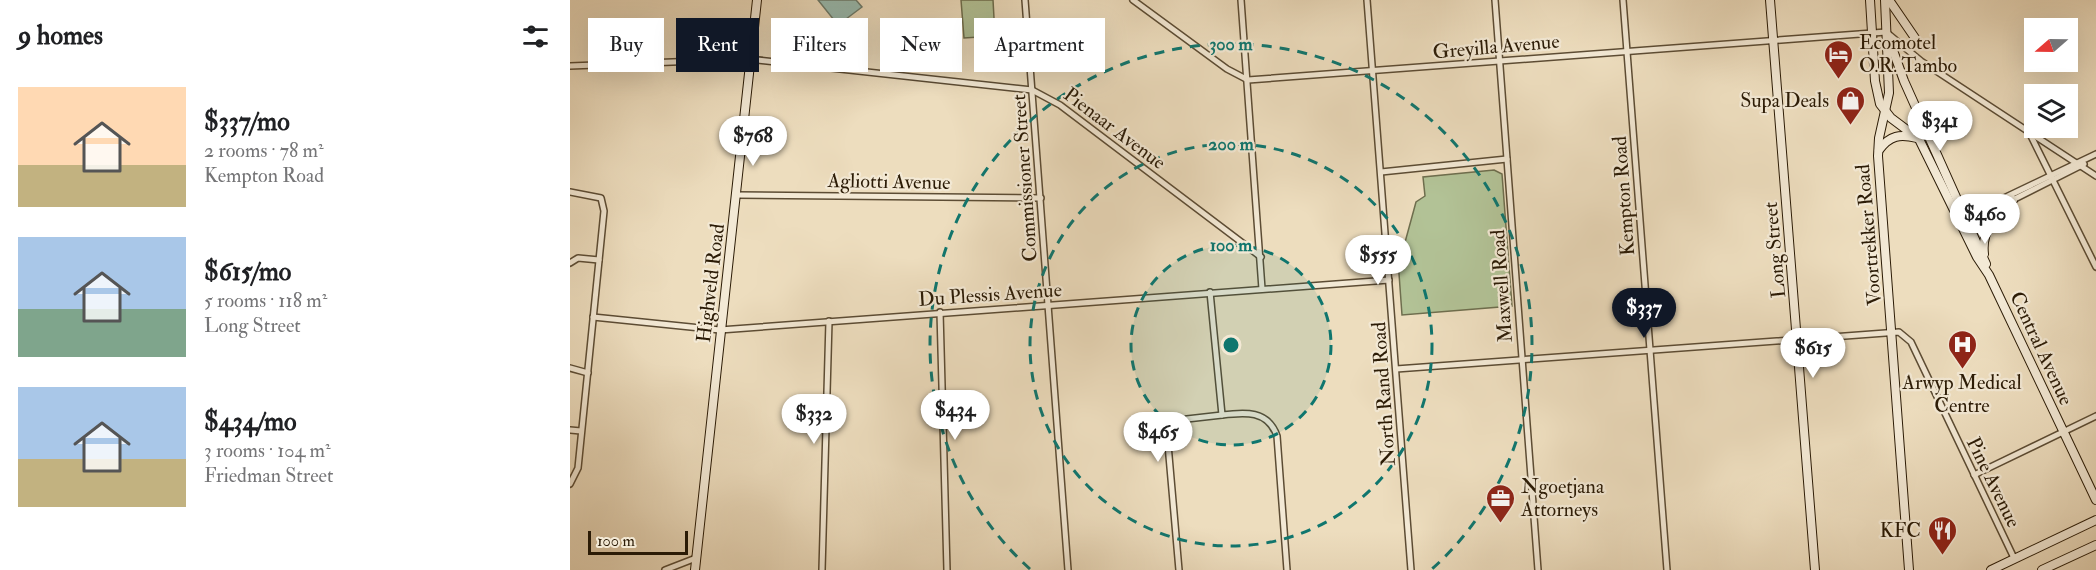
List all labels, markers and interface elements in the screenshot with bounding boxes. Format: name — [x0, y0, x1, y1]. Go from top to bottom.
chip: Buy — [588, 18, 664, 72]
chip: Rent — [676, 18, 759, 72]
chip: Filters — [771, 18, 868, 72]
chip: New — [880, 18, 962, 72]
chip: Apartment — [974, 18, 1105, 72]
north arrow — [2024, 18, 2078, 72]
map controls — [2024, 18, 2078, 138]
text: 9 homes — [18, 20, 103, 52]
icon: filters — [519, 20, 552, 53]
street label: Greyilla Avenue — [1432, 28, 1561, 64]
place label: Ecomotel O.R. Tambo — [1859, 30, 1957, 78]
text: 300 m — [1209, 33, 1254, 56]
hotel icon: Ecomotel O.R. Tambo — [1822, 38, 1854, 80]
street label: Pienaar Avenue — [1059, 82, 1171, 175]
shop icon: Supa Deals — [1834, 84, 1866, 126]
button: layers — [2024, 84, 2078, 138]
place label: Supa Deals — [1740, 88, 1829, 114]
street label: Commissioner Street — [1006, 93, 1043, 262]
pin: $341 — [1904, 101, 1976, 152]
text: $337/mo — [204, 106, 290, 138]
text: $341 — [1922, 108, 1958, 133]
icon: home — [66, 111, 138, 183]
pin: $768 — [717, 116, 789, 167]
text: $768 — [733, 123, 773, 148]
text: 200 m — [1208, 133, 1255, 156]
street label: Kempton Road — [1607, 135, 1641, 257]
text: 2 rooms · 78 m² — [204, 138, 324, 163]
text: Kempton Road — [204, 163, 324, 188]
street label: Voortrekker Road — [1850, 163, 1887, 307]
street label: Agliotti Avenue — [826, 168, 951, 195]
pin: $460 — [1949, 194, 2021, 245]
street label: Long Street — [1758, 200, 1791, 299]
text: $460 — [1964, 201, 2006, 226]
street label: Highveld Road — [691, 222, 730, 344]
street label: Maxwell Road — [1485, 228, 1518, 343]
text: 100 m — [1210, 234, 1253, 257]
pin: $555 — [1342, 235, 1414, 286]
text: $555 — [1359, 242, 1397, 267]
text: $615/mo — [204, 256, 291, 288]
icon: home — [66, 261, 138, 333]
street label: Du Plessis Avenue — [917, 277, 1063, 312]
street label: Central Avenue — [2004, 287, 2079, 409]
text: 5 rooms · 118 m² — [204, 288, 327, 313]
pin: $337 — [1608, 288, 1680, 339]
text: $337 — [1626, 295, 1662, 320]
text: Long Street — [204, 313, 301, 338]
street label: North Rand Road — [1366, 321, 1401, 467]
pin: $615 — [1777, 328, 1849, 379]
hospital icon: Arwyp Medical Centre — [1946, 328, 1978, 370]
centre of rings — [1221, 335, 1241, 355]
text: $615 — [1794, 335, 1832, 360]
place label: Arwyp Medical Centre — [1901, 370, 2022, 418]
pin: $434 — [919, 390, 991, 441]
pin: $332 — [778, 394, 850, 445]
text: $434 — [935, 397, 975, 422]
text: $332 — [796, 401, 832, 426]
text: $434/mo — [204, 406, 297, 438]
icon: home — [66, 411, 138, 483]
pin: $465 — [1122, 412, 1194, 463]
text: $465 — [1138, 419, 1178, 444]
street label: Pine Avenue — [1961, 433, 2026, 532]
text: 3 rooms · 104 m² — [204, 438, 331, 463]
text: Friedman Street — [204, 463, 333, 488]
place label: Ngoetjana Attorneys — [1520, 474, 1605, 522]
office icon: Ngoetjana Attorneys — [1484, 482, 1516, 524]
restaurant icon: KFC — [1926, 514, 1958, 556]
place label: KFC — [1880, 518, 1921, 543]
scale bar — [588, 528, 688, 556]
text: 100 m — [597, 531, 635, 551]

